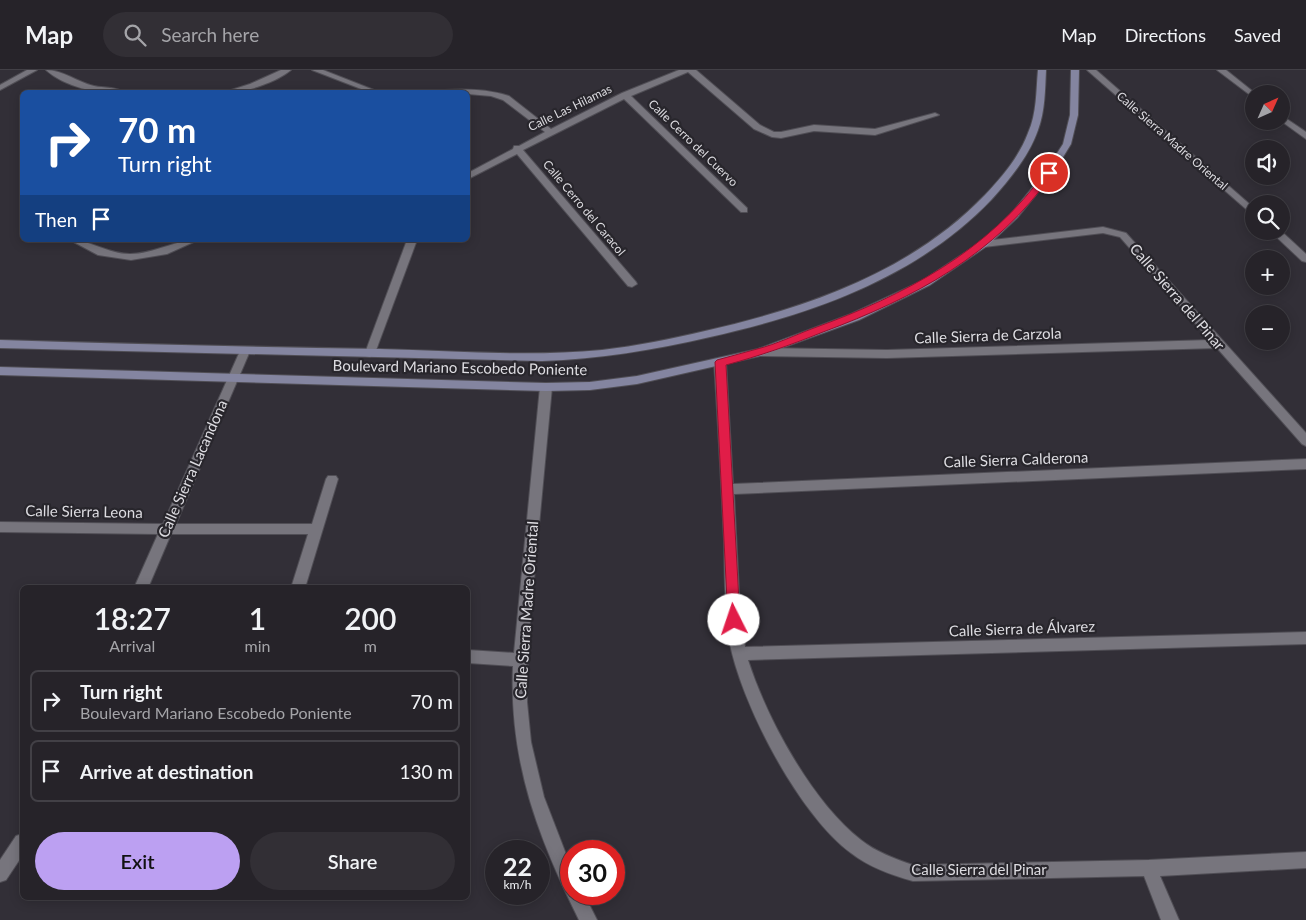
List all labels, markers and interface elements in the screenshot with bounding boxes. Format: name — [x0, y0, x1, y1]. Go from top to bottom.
search box — [103, 12, 453, 57]
text: Map — [25, 20, 73, 49]
icon: search — [121, 21, 149, 49]
text: Search here — [161, 23, 259, 46]
text: Map — [1061, 24, 1097, 46]
text: Directions — [1125, 24, 1206, 46]
text: Saved — [1234, 24, 1281, 46]
street label: Calle Las Hilamas — [525, 81, 614, 134]
north arrow — [1245, 85, 1290, 130]
map controls — [1245, 85, 1290, 350]
street label: Calle Sierra Madre Oriental — [1114, 88, 1231, 193]
street label: Calle Cerro del Cuervo — [645, 96, 741, 189]
text: 70 m — [118, 108, 196, 150]
icon: right — [35, 110, 100, 175]
button: sound — [1245, 140, 1290, 185]
text: Turn right — [118, 150, 212, 177]
pin — [1028, 152, 1070, 194]
street label: Calle Cerro del Caracol — [540, 157, 629, 258]
icon: arrive — [1035, 159, 1063, 187]
button: search — [1245, 195, 1290, 240]
icon: arrive — [87, 205, 115, 233]
text: Then — [35, 208, 77, 231]
street label: Calle Sierra del Pinar — [1126, 239, 1229, 354]
button: + — [1245, 250, 1290, 295]
button: − — [1245, 305, 1290, 350]
street label: Calle Sierra de Carzola — [914, 323, 1062, 347]
street label: Boulevard Mariano Escobedo Poniente — [333, 356, 588, 378]
street label: Calle Sierra Lacandona — [154, 397, 231, 540]
street label: Calle Sierra Calderona — [943, 447, 1089, 471]
street label: Calle Sierra Leona — [25, 501, 143, 521]
street label: Calle Sierra Madre Oriental — [511, 521, 541, 699]
position arrow — [707, 593, 759, 645]
text: 18:27 — [94, 600, 171, 636]
text: 1 — [249, 600, 266, 636]
text: 200 — [344, 600, 396, 636]
street label: Calle Sierra de Álvarez — [949, 616, 1096, 640]
text: Arrival — [109, 636, 155, 655]
text: min — [245, 636, 270, 655]
text: m — [364, 636, 377, 655]
text: Turn right — [80, 680, 162, 703]
icon: right — [37, 687, 65, 715]
text: 70 m — [410, 690, 453, 713]
text: Boulevard Mariano Escobedo Poniente — [80, 703, 352, 722]
icon: arrive — [37, 757, 65, 785]
text: Arrive at destination — [80, 760, 253, 783]
text: 130 m — [399, 760, 453, 783]
button: Exit — [35, 832, 240, 890]
button: Share — [250, 832, 455, 890]
speed limit sign: 30 — [560, 840, 625, 905]
text: 22 — [503, 851, 532, 881]
street label: Calle Sierra del Pinar — [911, 860, 1047, 878]
text: km/h — [503, 877, 532, 892]

